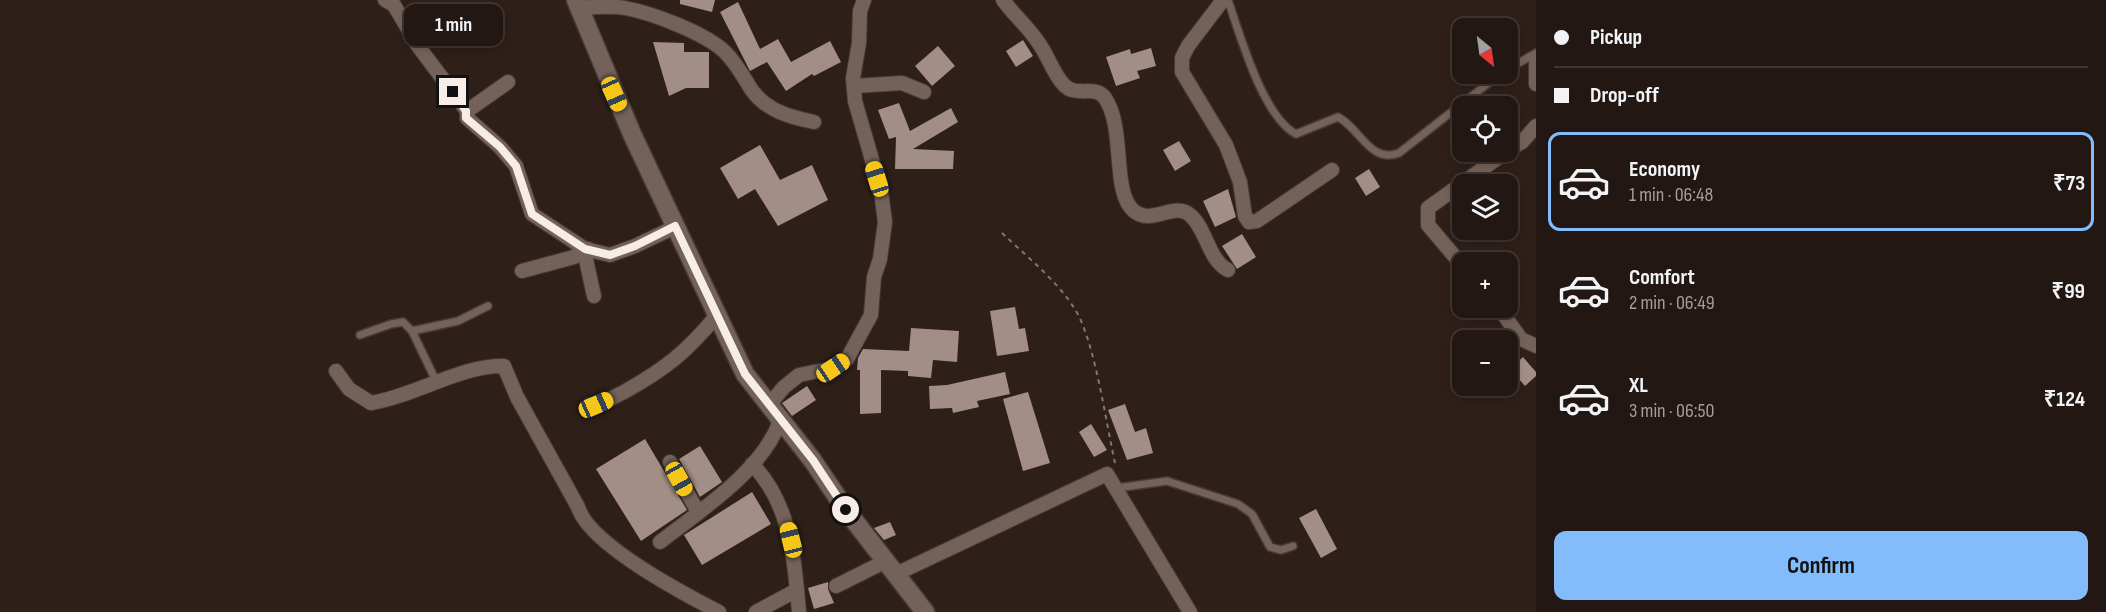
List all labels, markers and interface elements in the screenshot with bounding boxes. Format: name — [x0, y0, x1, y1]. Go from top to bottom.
callout: 1 min — [404, 5, 502, 47]
text: 1 min — [435, 13, 472, 37]
north arrow — [1452, 18, 1518, 84]
map controls — [1452, 18, 1518, 396]
text: Pickup — [1590, 24, 1642, 51]
car — [598, 74, 630, 114]
route end — [439, 78, 466, 105]
text: Drop-off — [1590, 82, 1659, 109]
button: locate — [1452, 96, 1518, 162]
icon: car — [1557, 155, 1611, 209]
text: Economy — [1629, 156, 1700, 183]
car — [863, 159, 891, 199]
text: ₹73 — [2053, 170, 2085, 197]
button: layers — [1452, 174, 1518, 240]
text: 1 min · 06:48 — [1629, 183, 1713, 207]
button: + — [1452, 252, 1518, 318]
icon: car — [1557, 263, 1611, 317]
text: Comfort — [1629, 264, 1695, 291]
text: ₹99 — [2052, 278, 2085, 305]
text: 2 min · 06:49 — [1629, 291, 1715, 315]
button: − — [1452, 330, 1518, 396]
car — [813, 350, 853, 386]
icon: car — [1557, 371, 1611, 425]
text: XL — [1629, 372, 1648, 399]
text: ₹124 — [2044, 386, 2085, 413]
car — [576, 389, 616, 421]
text: 3 min · 06:50 — [1629, 399, 1714, 423]
car — [662, 459, 696, 499]
route start — [832, 496, 859, 523]
car — [778, 520, 804, 560]
button: Confirm — [1554, 531, 2088, 600]

